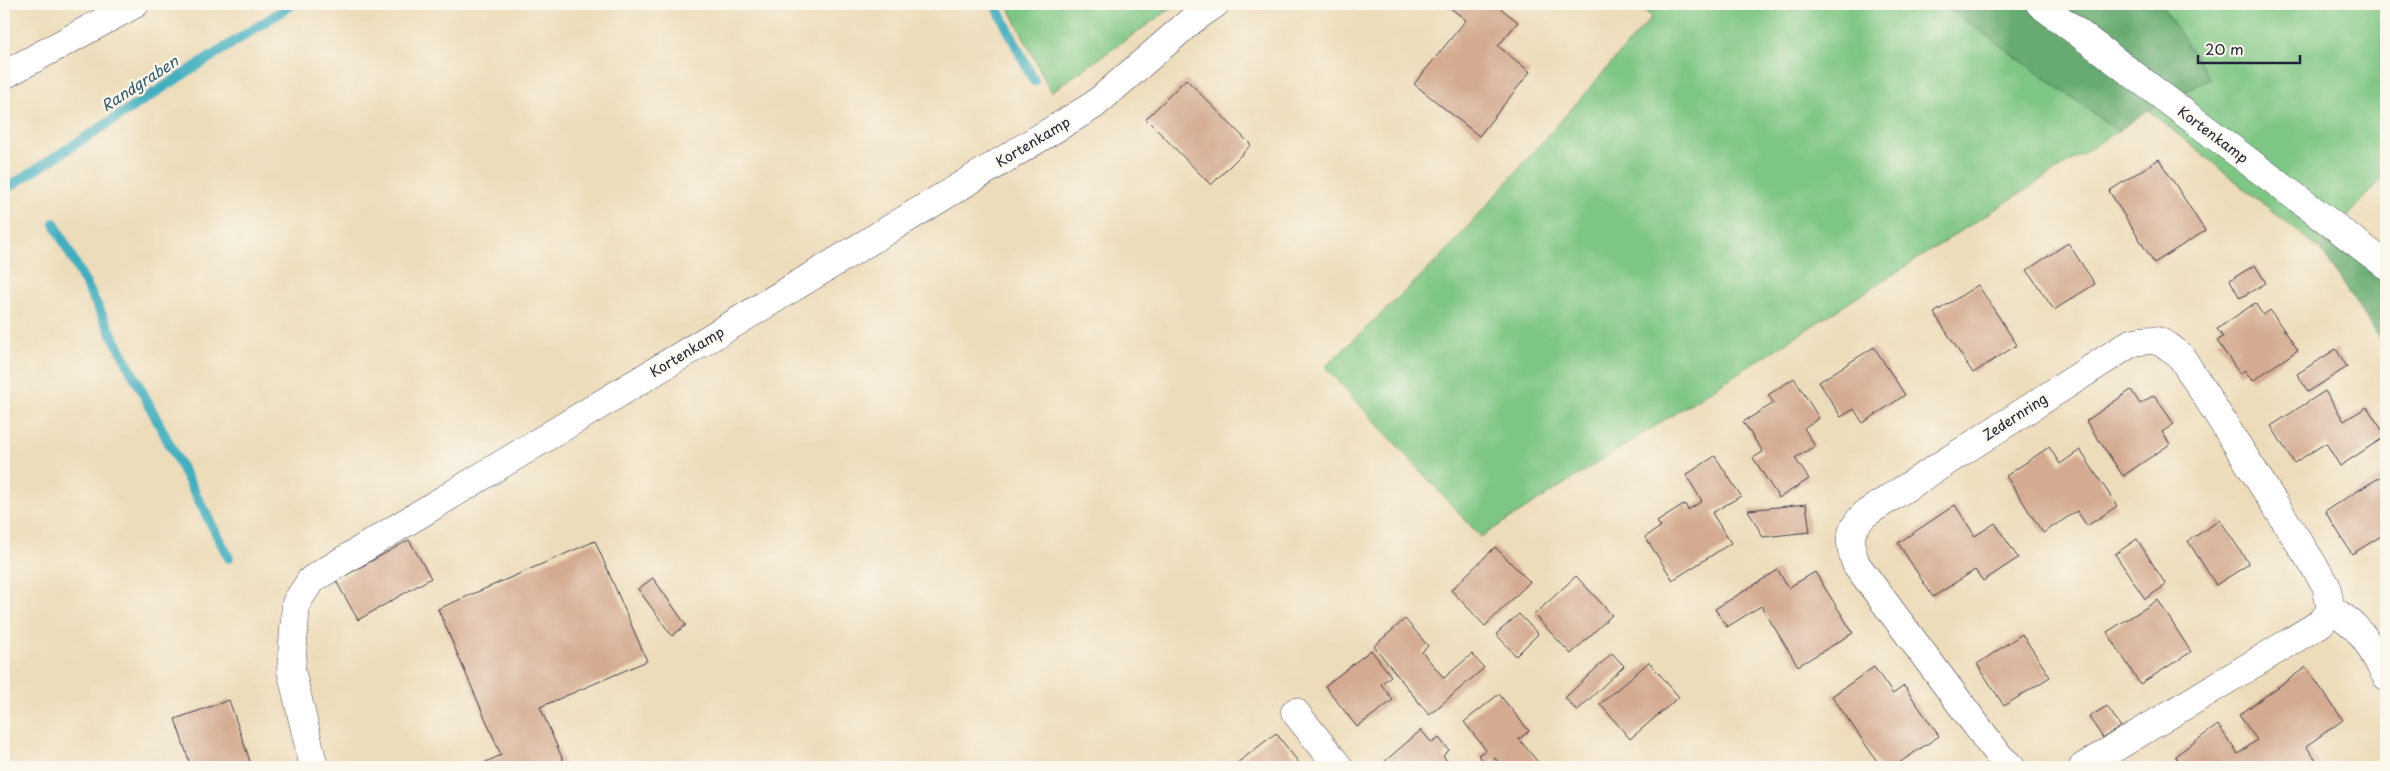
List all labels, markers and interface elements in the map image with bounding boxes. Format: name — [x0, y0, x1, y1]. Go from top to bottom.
scale bar — [2198, 32, 2300, 64]
text: 20 m — [2205, 37, 2244, 60]
water label: Randgraben — [96, 49, 183, 116]
street label: Kortenkamp — [2174, 101, 2253, 168]
street label: Kortenkamp — [991, 111, 1074, 172]
street label: Kortenkamp — [645, 321, 728, 382]
street label: Zedernring — [1978, 388, 2051, 445]

